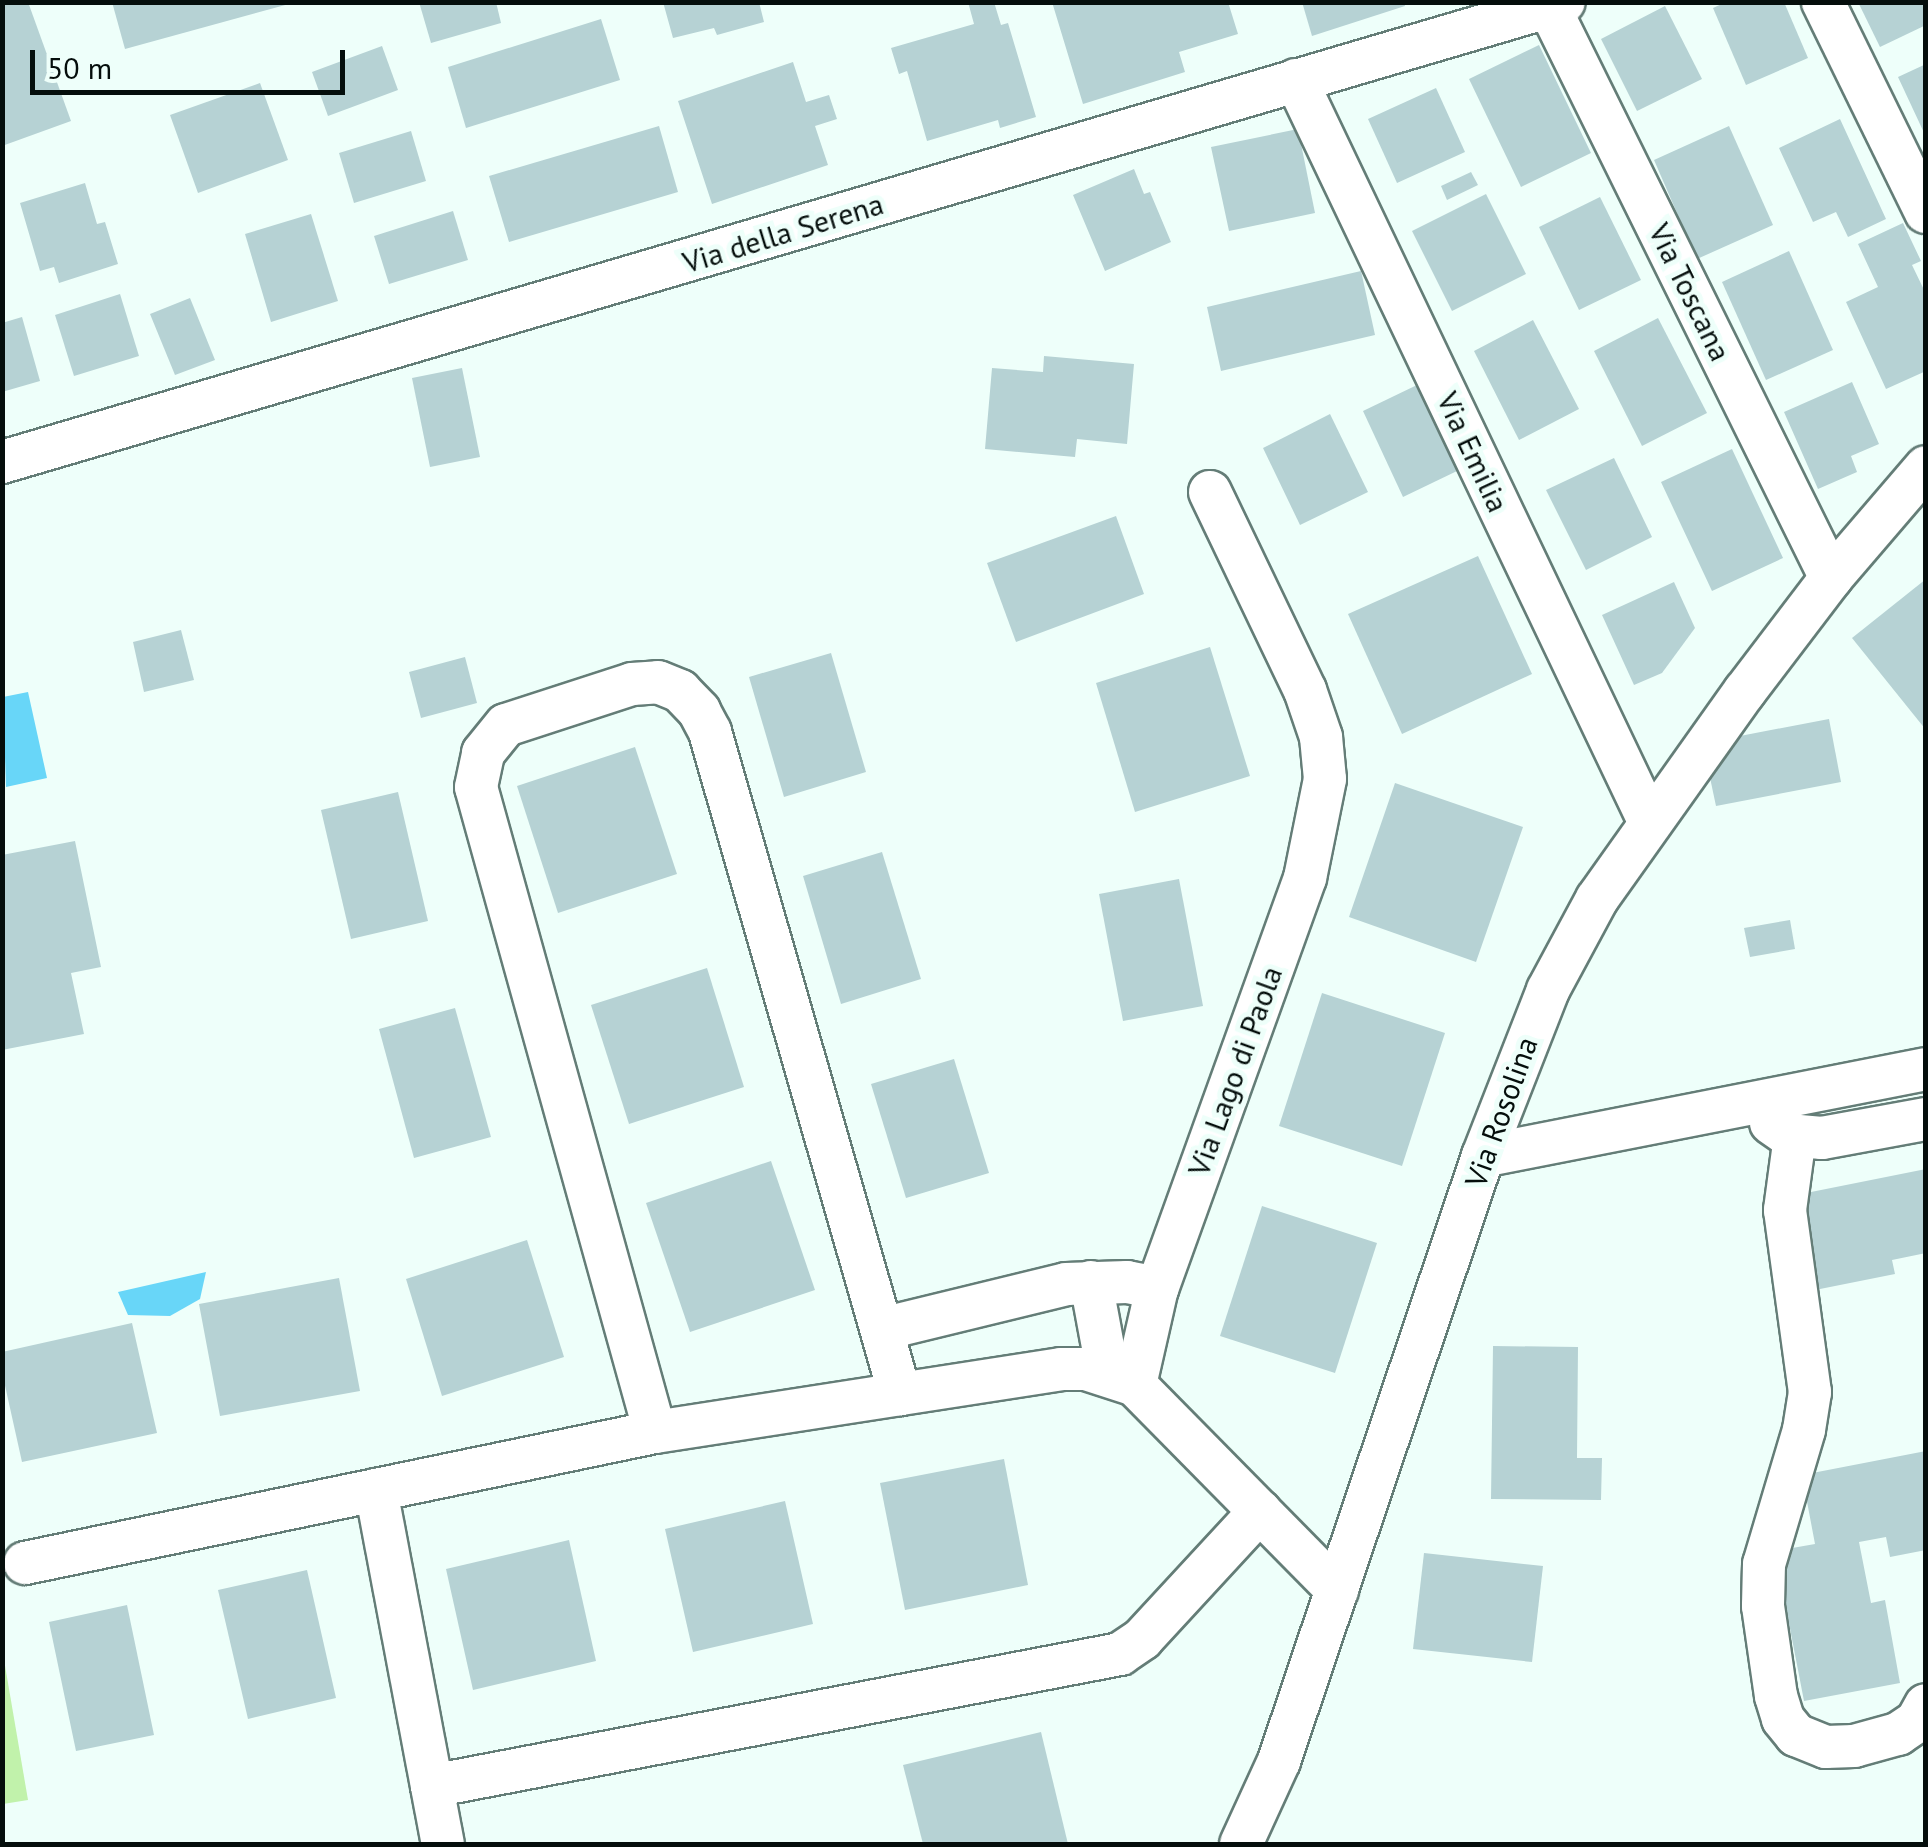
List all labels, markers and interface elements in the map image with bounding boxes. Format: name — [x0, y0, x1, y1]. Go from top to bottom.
scale bar — [35, 30, 350, 92]
text: 50 m — [47, 48, 112, 87]
street label: Via della Serena — [678, 185, 888, 281]
street label: Via Toscana — [1641, 217, 1739, 367]
street label: Via Emilia — [1430, 386, 1516, 518]
street label: Via Lago di Paola — [1180, 961, 1290, 1181]
street label: Via Rosolina — [1457, 1032, 1545, 1192]

